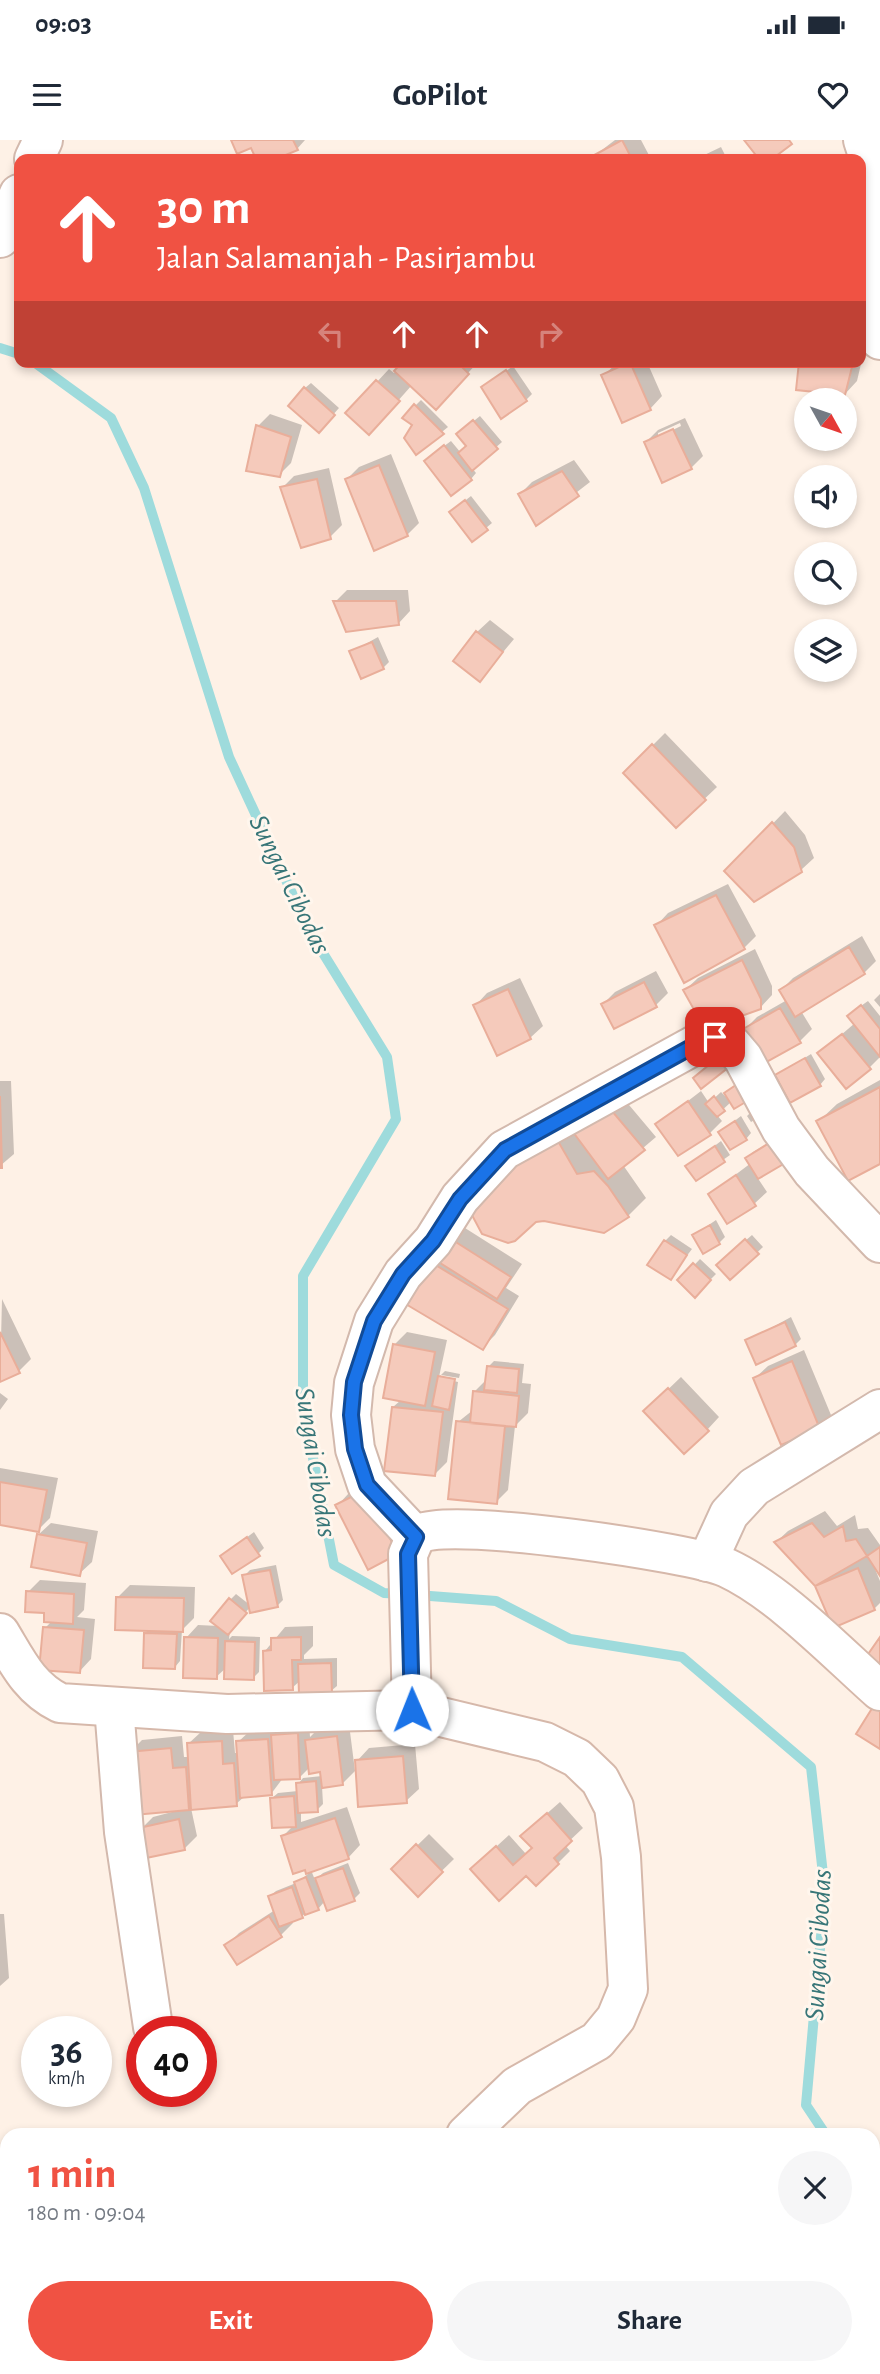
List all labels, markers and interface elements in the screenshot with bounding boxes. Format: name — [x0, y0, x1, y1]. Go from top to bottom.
text: 09:03 — [35, 11, 92, 37]
icon: menu — [28, 76, 66, 114]
icon: heart — [814, 76, 852, 114]
text: GoPilot — [393, 79, 487, 111]
icon: ahead — [42, 182, 133, 273]
text: 30 m — [157, 184, 251, 233]
text: Jalan Salamanjah - Pasirjambu — [157, 242, 536, 274]
icon: left — [312, 315, 350, 353]
icon: ahead — [385, 315, 423, 353]
icon: ahead — [458, 315, 496, 353]
icon: right — [531, 315, 569, 353]
north arrow — [794, 388, 858, 452]
map controls — [794, 388, 857, 682]
button: sound — [794, 465, 857, 528]
button: search — [794, 542, 857, 605]
button: layers — [794, 619, 857, 682]
water label: Sungai Cibodas — [243, 811, 335, 959]
pin — [685, 1007, 745, 1067]
icon: arrive — [696, 1018, 734, 1056]
water label: Sungai Cibodas — [289, 1385, 341, 1539]
position arrow — [375, 1673, 449, 1747]
water label: Sungai Cibodas — [801, 1869, 837, 2021]
speed limit sign: 40 — [126, 2016, 217, 2107]
text: 36 — [50, 2035, 82, 2070]
text: km/h — [48, 2070, 85, 2088]
button: close — [778, 2151, 852, 2225]
text: 1 min — [28, 2153, 117, 2195]
text: 180 m · 09:04 — [28, 2202, 145, 2225]
button: Exit — [28, 2281, 433, 2361]
button: Share — [447, 2281, 852, 2361]

